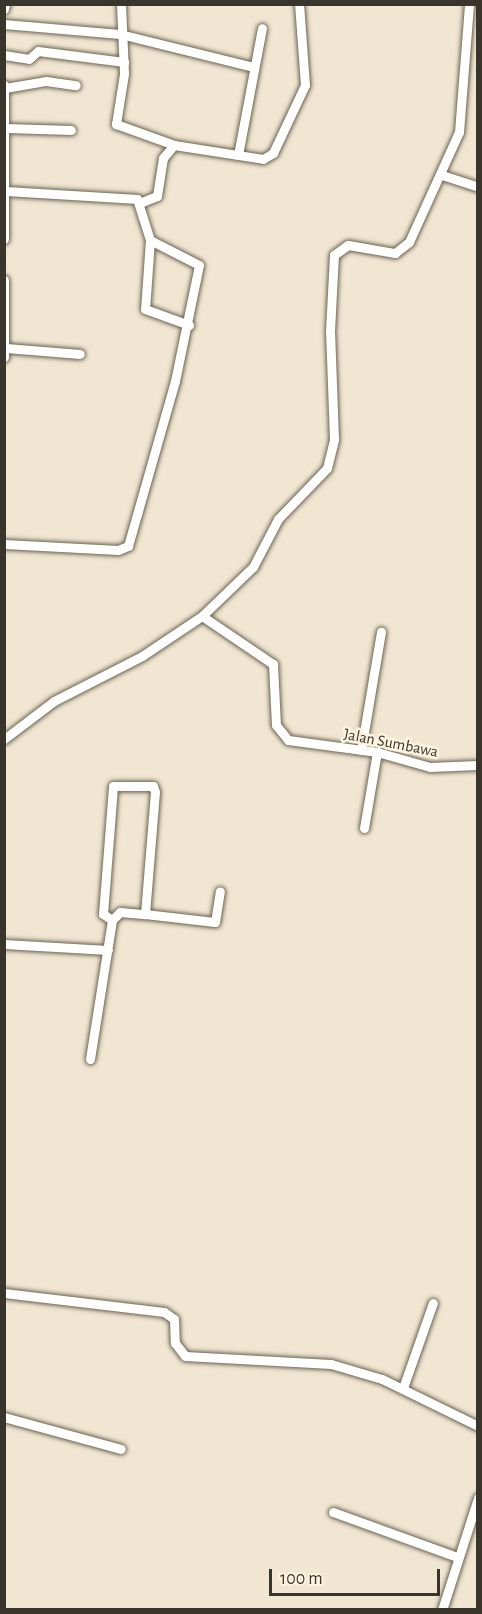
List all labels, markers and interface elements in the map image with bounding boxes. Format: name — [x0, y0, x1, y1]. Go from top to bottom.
street label: Jalan Sumbawa — [342, 724, 440, 762]
scale bar — [272, 1557, 443, 1595]
text: 100 m — [280, 1570, 323, 1588]

